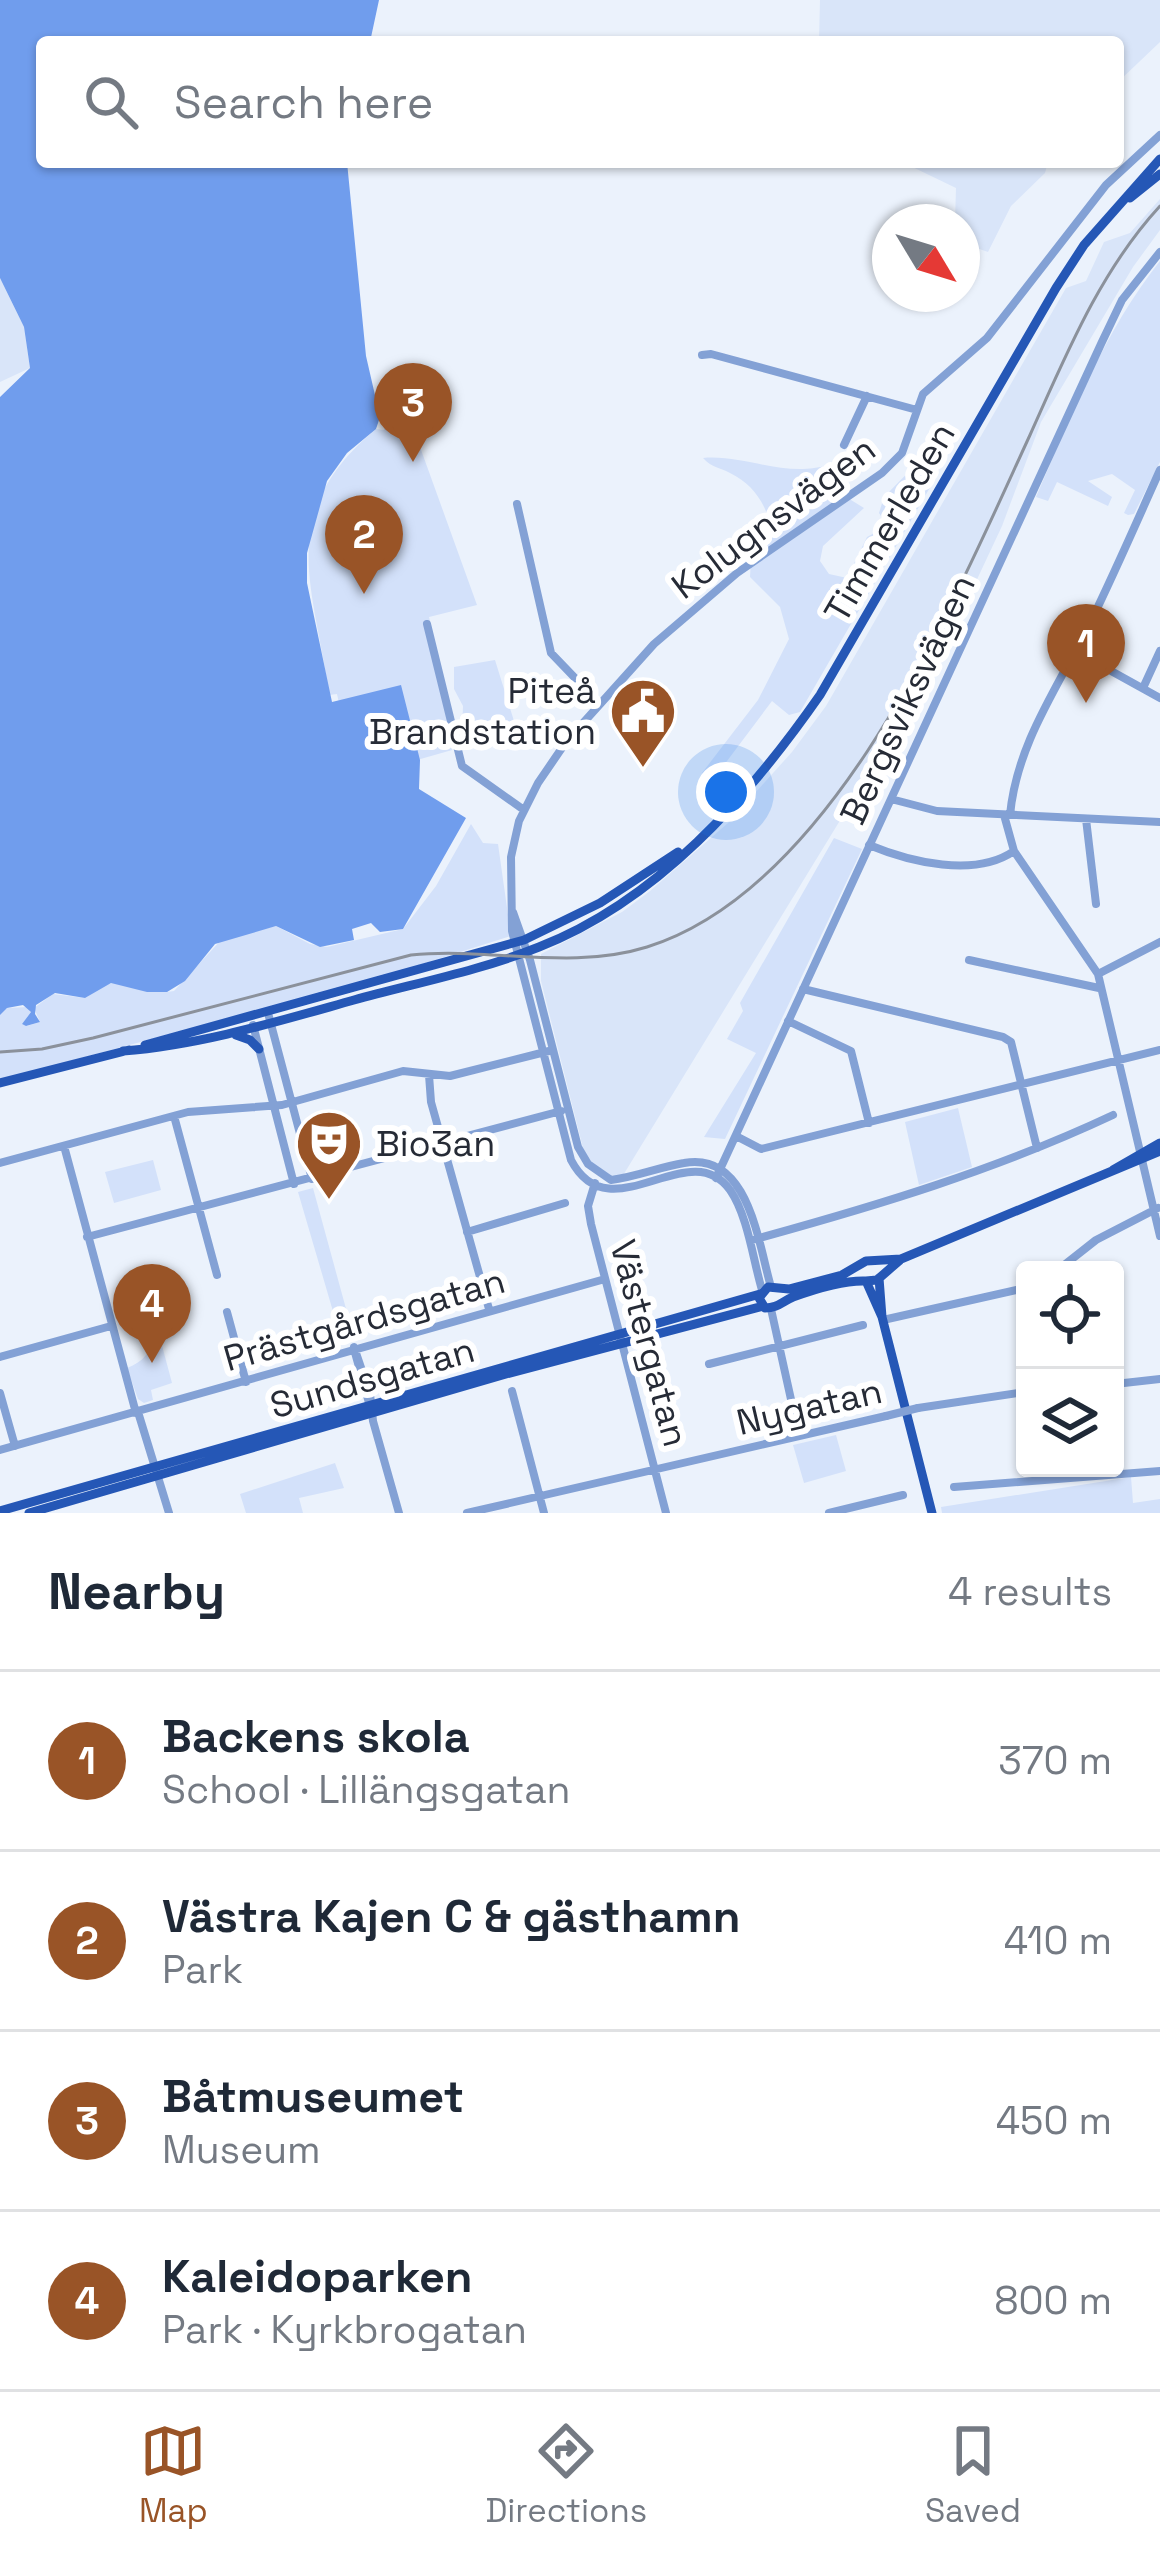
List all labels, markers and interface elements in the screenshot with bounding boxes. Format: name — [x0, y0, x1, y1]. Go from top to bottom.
search box — [36, 36, 1124, 168]
icon: search — [78, 69, 144, 135]
text: Search here — [174, 74, 433, 131]
north arrow — [872, 204, 980, 312]
pin: 3 — [374, 363, 452, 462]
street label: Timmerleden — [814, 414, 966, 631]
street label: Kolugnsvägen — [663, 426, 885, 609]
pin: 2 — [325, 495, 403, 594]
street label: Bergsviksvägen — [830, 567, 986, 832]
pin: 1 — [1047, 604, 1125, 703]
place label: Piteå Brandstation — [369, 668, 596, 755]
public building icon: Piteå Brandstation — [608, 676, 678, 770]
your location — [696, 762, 756, 822]
theatre icon: Bio3an — [294, 1108, 364, 1202]
place label: Bio3an — [376, 1121, 495, 1167]
street label: Västergatan — [599, 1235, 699, 1452]
street label: Prästgårdsgatan — [218, 1258, 510, 1382]
map controls — [1016, 1261, 1124, 1477]
button: locate — [1016, 1261, 1124, 1369]
pin: 4 — [113, 1264, 191, 1363]
street label: Sundsgatan — [265, 1327, 480, 1429]
street label: Nygatan — [732, 1368, 886, 1446]
button: layers — [1016, 1369, 1124, 1477]
text: Nearby — [48, 1559, 225, 1624]
text: 4 results — [948, 1567, 1112, 1616]
text: Backens skola — [162, 1708, 470, 1765]
text: 1 — [78, 1736, 96, 1785]
text: 370 m — [998, 1736, 1112, 1785]
text: School · Lillängsgatan — [162, 1765, 571, 1814]
text: Västra Kajen C & gästhamn — [162, 1888, 741, 1945]
text: 2 — [75, 1916, 99, 1965]
text: 410 m — [1004, 1916, 1112, 1965]
text: Park — [162, 1945, 243, 1994]
text: Båtmuseumet — [162, 2068, 464, 2125]
text: 3 — [75, 2096, 99, 2145]
text: 450 m — [996, 2096, 1112, 2145]
text: Museum — [162, 2125, 321, 2174]
text: Kaleidoparken — [162, 2248, 473, 2305]
text: 4 — [75, 2276, 99, 2325]
text: 800 m — [994, 2276, 1112, 2325]
text: Park · Kyrkbrogatan — [162, 2305, 527, 2354]
tab: Map — [139, 2418, 208, 2532]
tab: Directions — [485, 2418, 647, 2532]
tab: Saved — [925, 2418, 1021, 2532]

